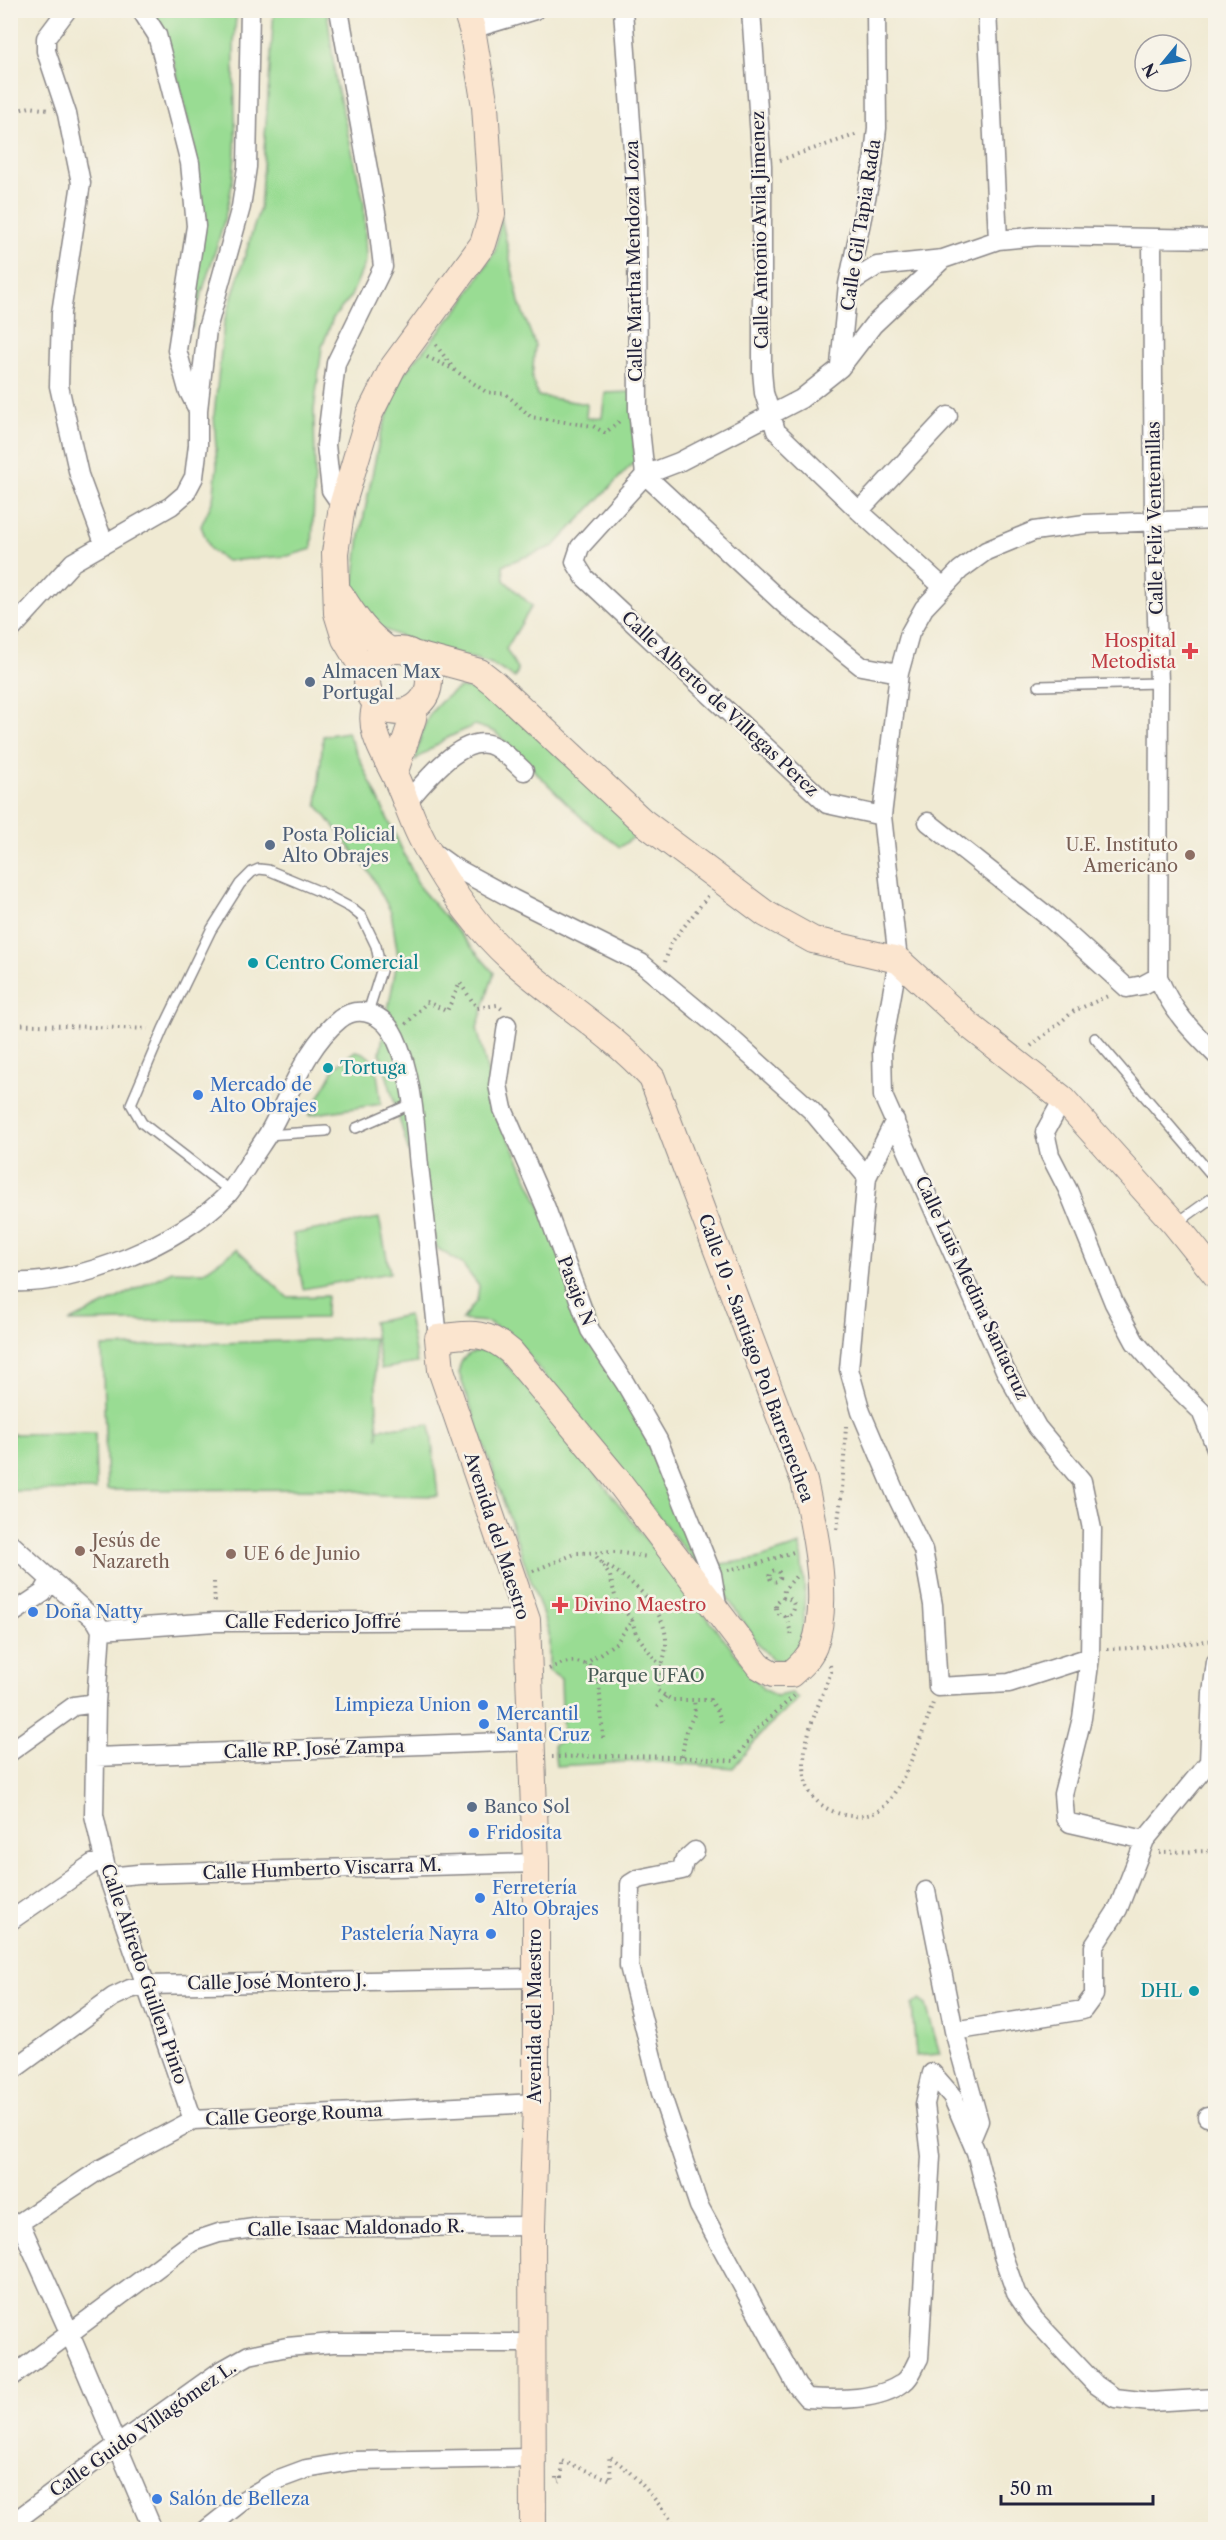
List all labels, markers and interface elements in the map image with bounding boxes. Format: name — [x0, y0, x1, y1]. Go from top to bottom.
north arrow — [1133, 33, 1193, 93]
text: N — [1138, 59, 1162, 82]
street label: Calle Antonio Avila Jimenez — [747, 111, 773, 349]
street label: Calle Gil Tapia Rada — [837, 137, 886, 312]
street label: Calle Martha Mendoza Loza — [621, 139, 647, 382]
street label: Calle Feliz Ventemillas — [1142, 421, 1168, 615]
street label: Calle Alberto de Villegas Perez — [617, 607, 823, 801]
place label: Hospital Metodista — [1091, 630, 1176, 673]
marker: Hospital Metodista — [1181, 642, 1199, 660]
place label: Almacen Max Portugal — [321, 661, 441, 704]
marker: Almacen Max Portugal — [303, 675, 317, 689]
place label: Posta Policial Alto Obrajes — [281, 824, 396, 867]
place label: U.E. Instituto Americano — [1065, 834, 1178, 877]
marker: Posta Policial Alto Obrajes — [263, 838, 277, 852]
marker: U.E. Instituto Americano — [1183, 848, 1197, 862]
place label: Centro Comercial — [265, 952, 419, 974]
marker: Centro Comercial — [246, 956, 260, 970]
place label: Tortuga — [340, 1057, 407, 1079]
marker: Tortuga — [321, 1061, 335, 1075]
place label: Mercado de Alto Obrajes — [209, 1074, 317, 1117]
marker: Mercado de Alto Obrajes — [191, 1088, 205, 1102]
street label: Calle Luis Medina Santacruz — [910, 1173, 1034, 1403]
street label: Calle 10 - Santiago Pol Barrenechea — [693, 1211, 819, 1506]
street label: Pasaje N — [553, 1253, 599, 1329]
street label: Avenida del Maestro — [459, 1449, 534, 1622]
place label: Jesús de Nazareth — [89, 1530, 170, 1573]
place label: UE 6 de Junio — [243, 1543, 360, 1565]
marker: Jesús de Nazareth — [73, 1544, 87, 1558]
marker: UE 6 de Junio — [224, 1547, 238, 1561]
place label: Divino Maestro — [574, 1594, 706, 1616]
marker: Divino Maestro — [551, 1596, 569, 1614]
place label: Doña Natty — [45, 1601, 143, 1623]
marker: Doña Natty — [26, 1605, 40, 1619]
street label: Calle Federico Joffré — [225, 1611, 401, 1633]
park label: Parque UFAO — [587, 1665, 705, 1687]
place label: Limpieza Union — [334, 1694, 471, 1716]
marker: Limpieza Union — [476, 1698, 490, 1712]
place label: Mercantil Santa Cruz — [496, 1703, 590, 1746]
marker: Mercantil Santa Cruz — [477, 1717, 491, 1731]
street label: Calle RP. José Zampa — [223, 1735, 405, 1763]
place label: Banco Sol — [484, 1796, 570, 1818]
marker: Banco Sol — [465, 1800, 479, 1814]
place label: Fridosita — [486, 1822, 562, 1844]
marker: Fridosita — [467, 1826, 481, 1840]
street label: Calle Humberto Viscarra M. — [202, 1854, 442, 1884]
street label: Calle Alfredo Guillen Pinto — [96, 1861, 192, 2087]
place label: Ferretería Alto Obrajes — [491, 1877, 599, 1920]
marker: Ferretería Alto Obrajes — [473, 1891, 487, 1905]
place label: Pastelería Nayra — [341, 1923, 479, 1945]
marker: Pastelería Nayra — [484, 1927, 498, 1941]
street label: Avenida del Maestro — [524, 1929, 546, 2104]
street label: Calle José Montero J. — [187, 1969, 367, 1995]
place label: DHL — [1140, 1980, 1182, 2002]
marker: DHL — [1187, 1984, 1201, 1998]
street label: Calle George Rouma — [205, 2099, 384, 2131]
street label: Calle Isaac Maldonado R. — [247, 2215, 465, 2241]
street label: Calle Guido Villagómez L. — [46, 2356, 240, 2502]
scale bar — [1001, 2468, 1152, 2506]
text: 50 m — [1010, 2478, 1053, 2500]
place label: Salón de Belleza — [169, 2488, 310, 2510]
marker: Salón de Belleza — [150, 2492, 164, 2506]

